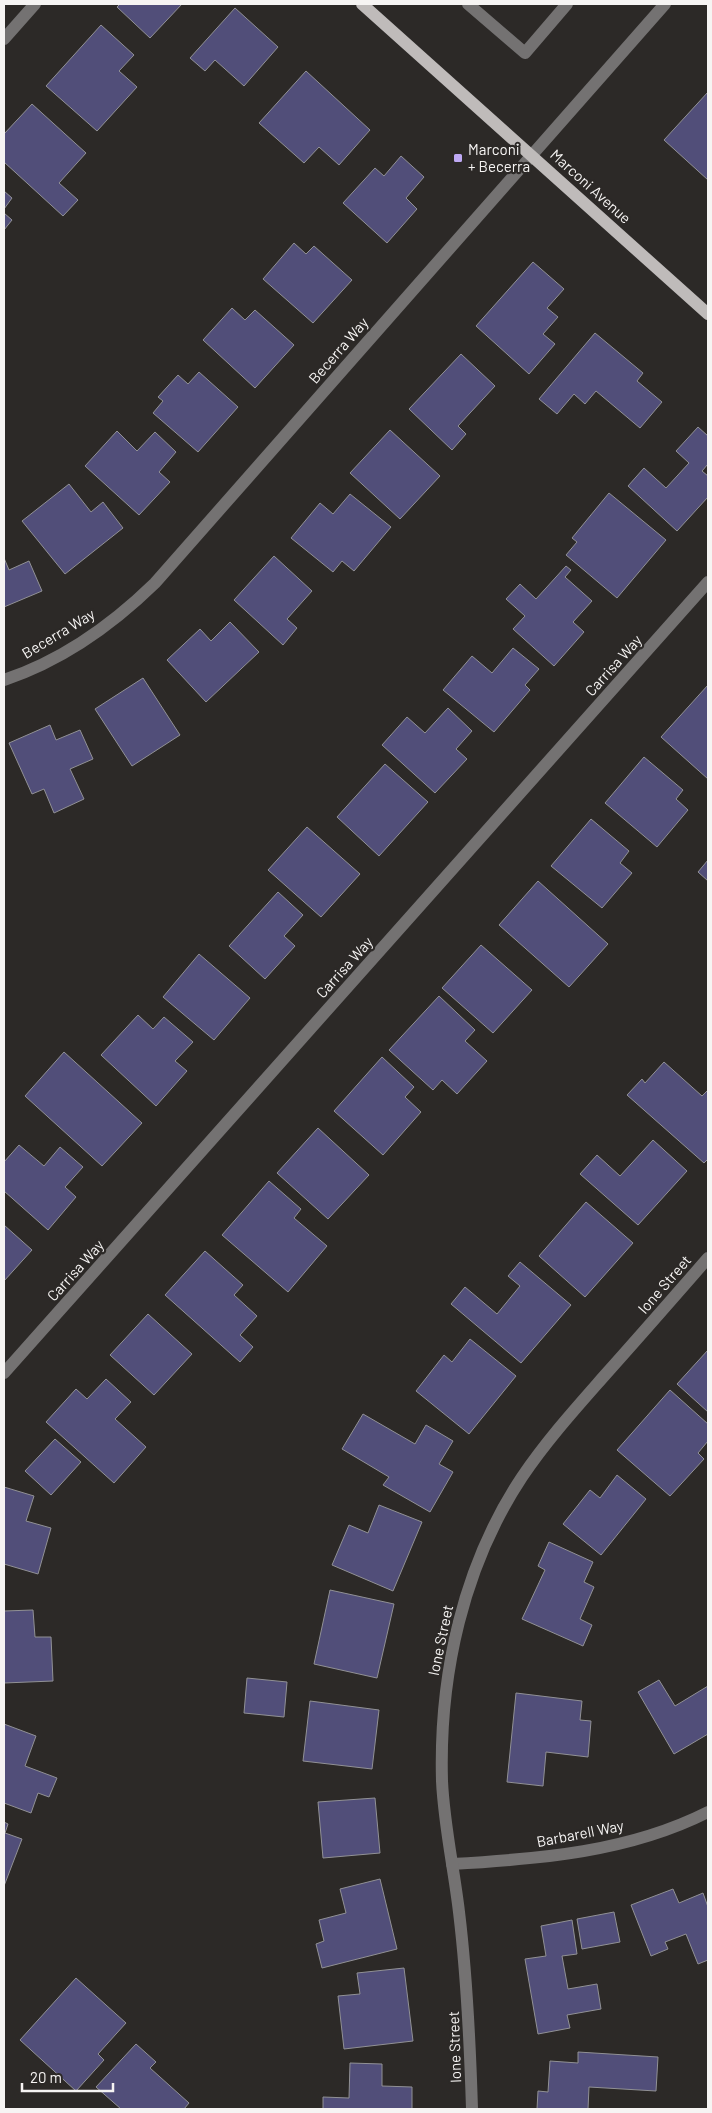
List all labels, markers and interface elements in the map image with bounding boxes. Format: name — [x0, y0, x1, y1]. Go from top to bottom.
place label: Marconi + Becerra — [468, 140, 530, 175]
street label: Marconi Avenue — [547, 145, 635, 227]
marker: Marconi + Becerra — [452, 152, 464, 164]
street label: Becerra Way — [304, 313, 372, 387]
street label: Becerra Way — [18, 604, 98, 662]
street label: Carrisa Way — [581, 631, 645, 699]
street label: Carrisa Way — [312, 933, 376, 1001]
street label: Carrisa Way — [43, 1236, 107, 1304]
street label: Ione Street — [634, 1251, 694, 1317]
street label: Ione Street — [424, 1603, 456, 1677]
street label: Barbarell Way — [535, 1816, 625, 1850]
street label: Ione Street — [444, 2011, 464, 2083]
scale bar — [22, 2060, 114, 2092]
text: 20 m — [30, 2068, 62, 2086]

